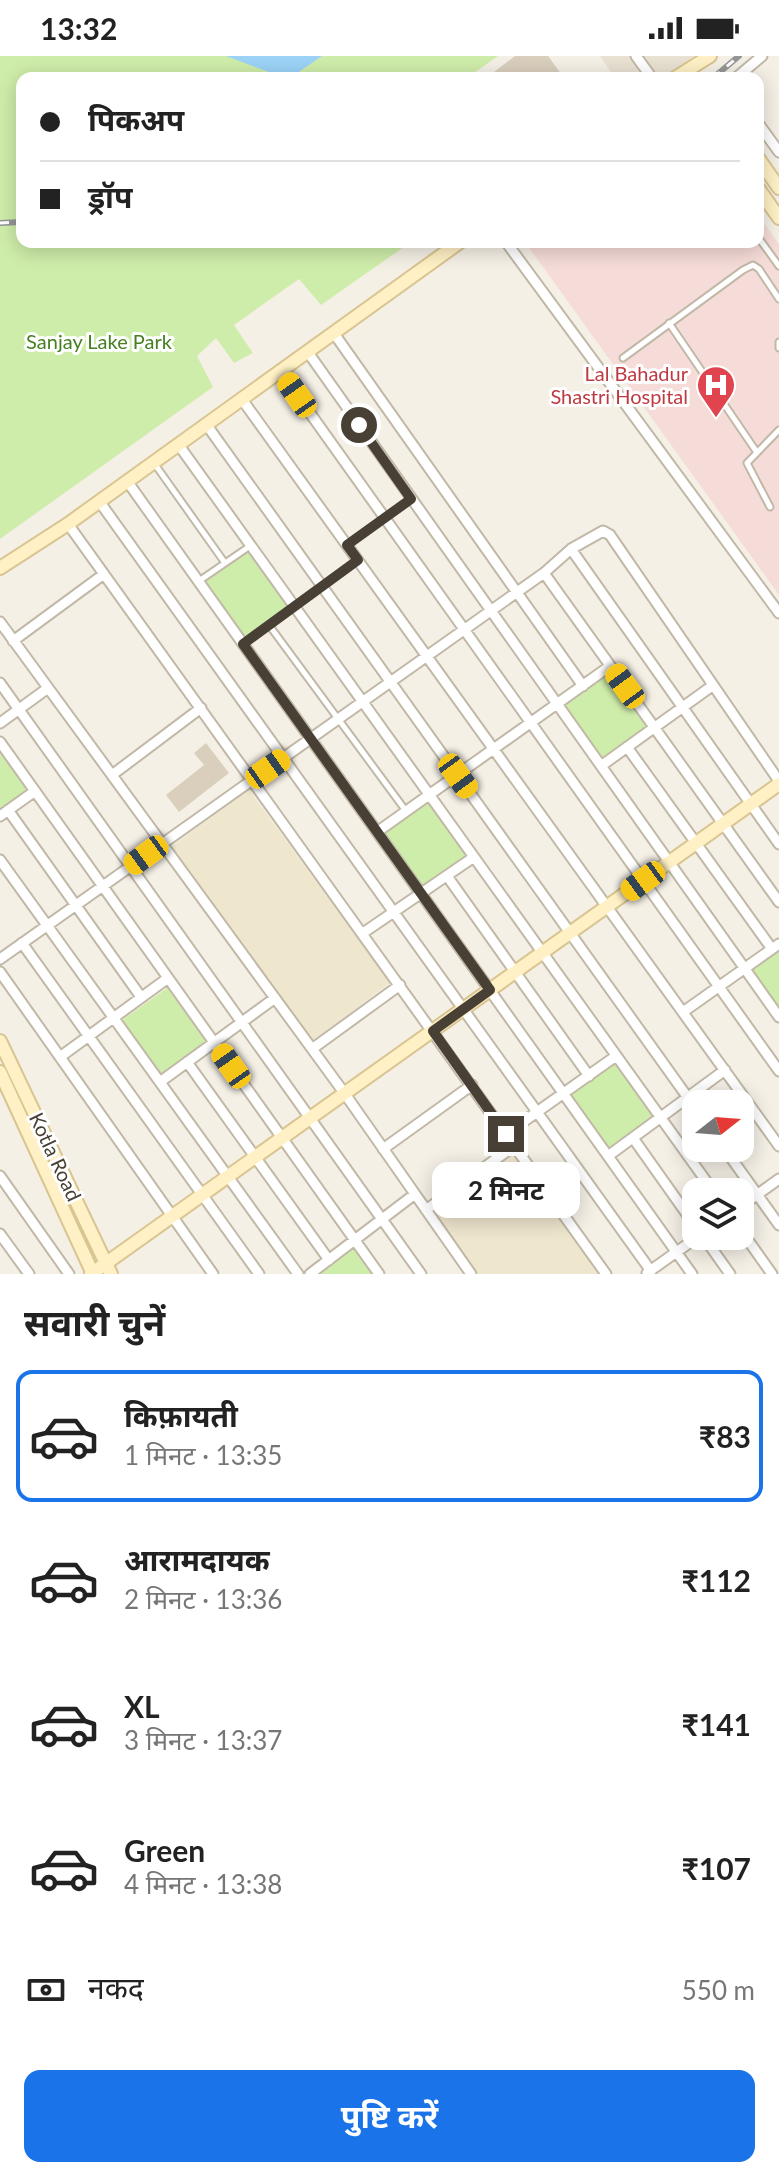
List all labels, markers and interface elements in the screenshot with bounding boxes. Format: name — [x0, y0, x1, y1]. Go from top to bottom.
text: 13:32 — [40, 10, 117, 46]
text: पिकअप — [88, 101, 184, 137]
text: ड्रॉप — [88, 178, 132, 214]
park label: Sanjay Lake Park — [26, 329, 173, 353]
place label: Lal Bahadur Shastri Hospital — [550, 361, 689, 408]
hospital icon: Lal Bahadur Shastri Hospital — [695, 364, 737, 419]
car — [273, 368, 321, 422]
route start — [341, 407, 377, 443]
car — [601, 660, 649, 712]
car — [241, 745, 295, 793]
car — [434, 750, 482, 802]
car — [120, 831, 172, 879]
car — [617, 857, 669, 905]
car — [207, 1039, 255, 1093]
north arrow — [682, 1090, 754, 1162]
map controls — [682, 1090, 754, 1250]
street label: Kotla Road — [25, 1108, 87, 1205]
route end — [488, 1116, 524, 1152]
callout: 2 मिनट — [432, 1162, 580, 1218]
text: 2 मिनट — [468, 1174, 544, 1206]
button: layers — [682, 1178, 754, 1250]
text: सवारी चुनें — [24, 1300, 165, 1344]
text: किफ़ायती — [124, 1397, 238, 1433]
icon: car — [28, 1400, 100, 1472]
text: ₹83 — [699, 1418, 751, 1454]
text: 1 मिनट · 13:35 — [124, 1439, 282, 1471]
text: आरामदायक — [124, 1541, 270, 1577]
icon: car — [28, 1544, 100, 1616]
text: ₹112 — [681, 1562, 751, 1598]
text: 2 मिनट · 13:36 — [124, 1583, 282, 1615]
icon: car — [28, 1688, 100, 1760]
text: XL — [124, 1688, 160, 1724]
text: ₹141 — [681, 1706, 751, 1742]
text: 3 मिनट · 13:37 — [124, 1724, 282, 1756]
icon: car — [28, 1832, 100, 1904]
text: Green — [124, 1832, 205, 1868]
text: ₹107 — [681, 1850, 751, 1886]
text: 4 मिनट · 13:38 — [124, 1868, 282, 1900]
icon: cash — [24, 1968, 68, 2012]
text: नकद — [88, 1969, 144, 2005]
text: 550 m — [682, 1974, 755, 2006]
button: पुष्टि करें — [24, 2070, 755, 2162]

